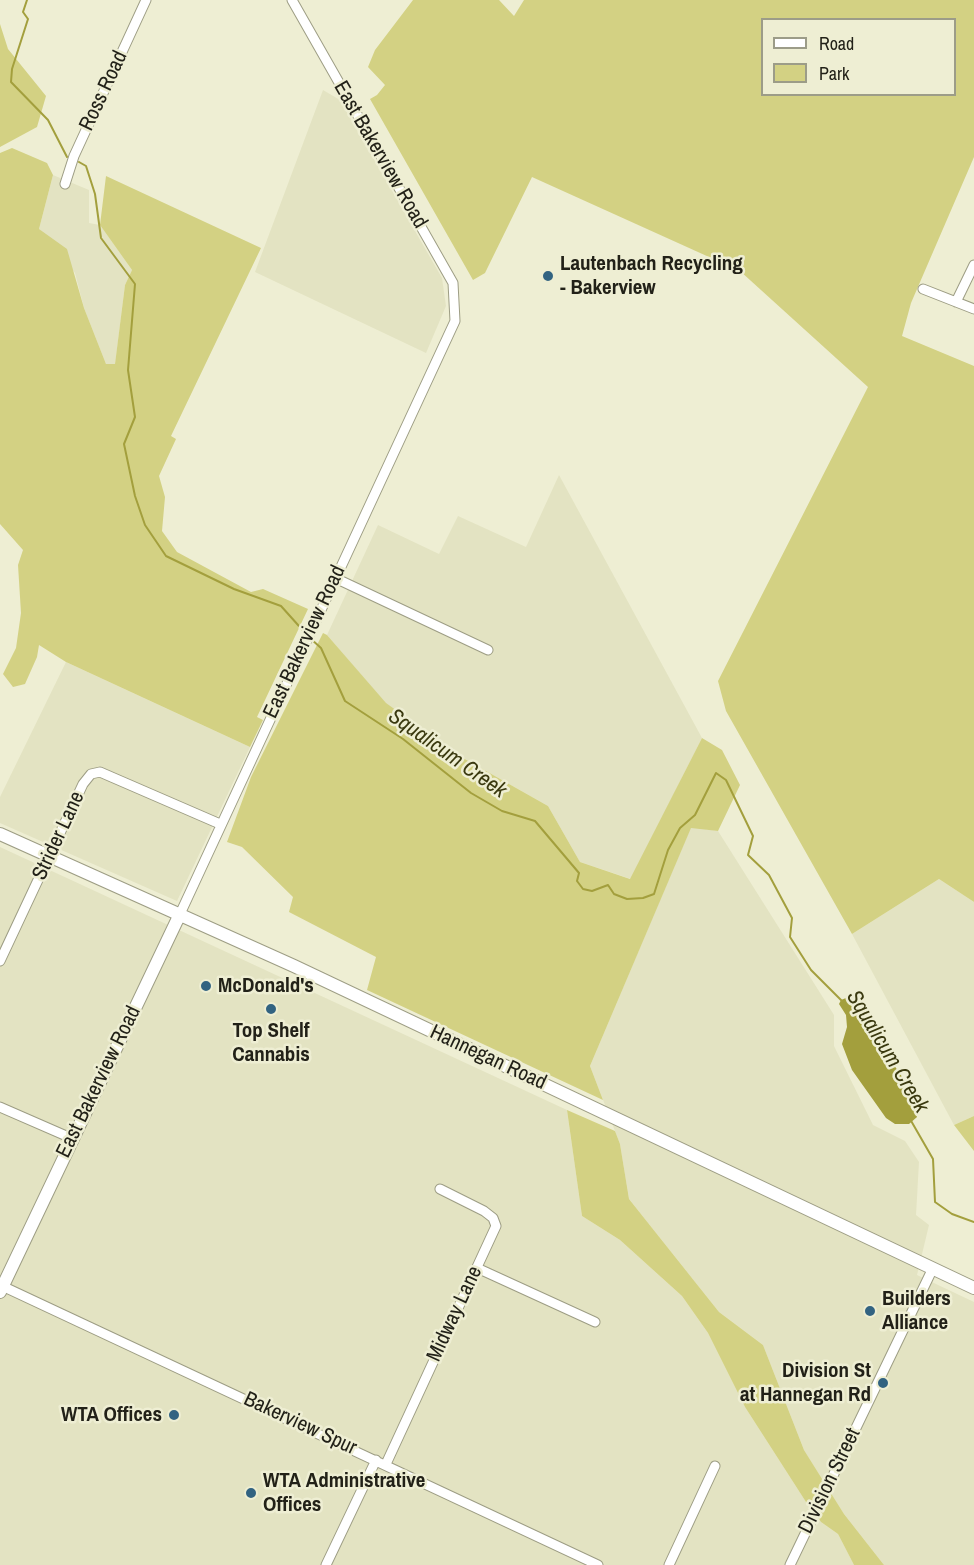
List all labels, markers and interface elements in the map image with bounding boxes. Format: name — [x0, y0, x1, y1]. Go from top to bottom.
legend — [761, 18, 956, 96]
text: Road — [819, 31, 854, 56]
street label: Ross Road — [75, 47, 133, 135]
text: Park — [819, 61, 849, 86]
street label: East Bakerview Road — [328, 77, 432, 233]
place label: Lautenbach Recycling - Bakerview — [560, 251, 743, 301]
marker: Lautenbach Recycling - Bakerview — [541, 269, 555, 283]
street label: East Bakerview Road — [259, 562, 351, 722]
water label: Squalicum Creek — [383, 704, 511, 804]
street label: Strider Lane — [28, 788, 90, 884]
place label: McDonald's — [218, 973, 314, 999]
marker: McDonald's — [199, 979, 213, 993]
water label: Squalicum Creek — [840, 986, 934, 1118]
street label: East Bakerview Road — [51, 1002, 147, 1162]
marker: Top Shelf Cannabis — [264, 1002, 278, 1016]
place label: Top Shelf Cannabis — [232, 1018, 310, 1068]
street label: Hannegan Road — [426, 1020, 550, 1096]
street label: Midway Lane — [422, 1262, 488, 1366]
place label: Builders Alliance — [882, 1286, 951, 1336]
marker: Builders Alliance — [863, 1304, 877, 1318]
place label: Division St at Hannegan Rd — [740, 1358, 871, 1408]
marker: Division St at Hannegan Rd — [876, 1376, 890, 1390]
street label: Bakerview Spur — [240, 1387, 360, 1461]
place label: WTA Offices — [61, 1402, 162, 1428]
marker: WTA Offices — [167, 1408, 181, 1422]
street label: Division Street — [794, 1424, 866, 1538]
place label: WTA Administrative Offices — [263, 1468, 425, 1518]
marker: WTA Administrative Offices — [244, 1486, 258, 1500]

